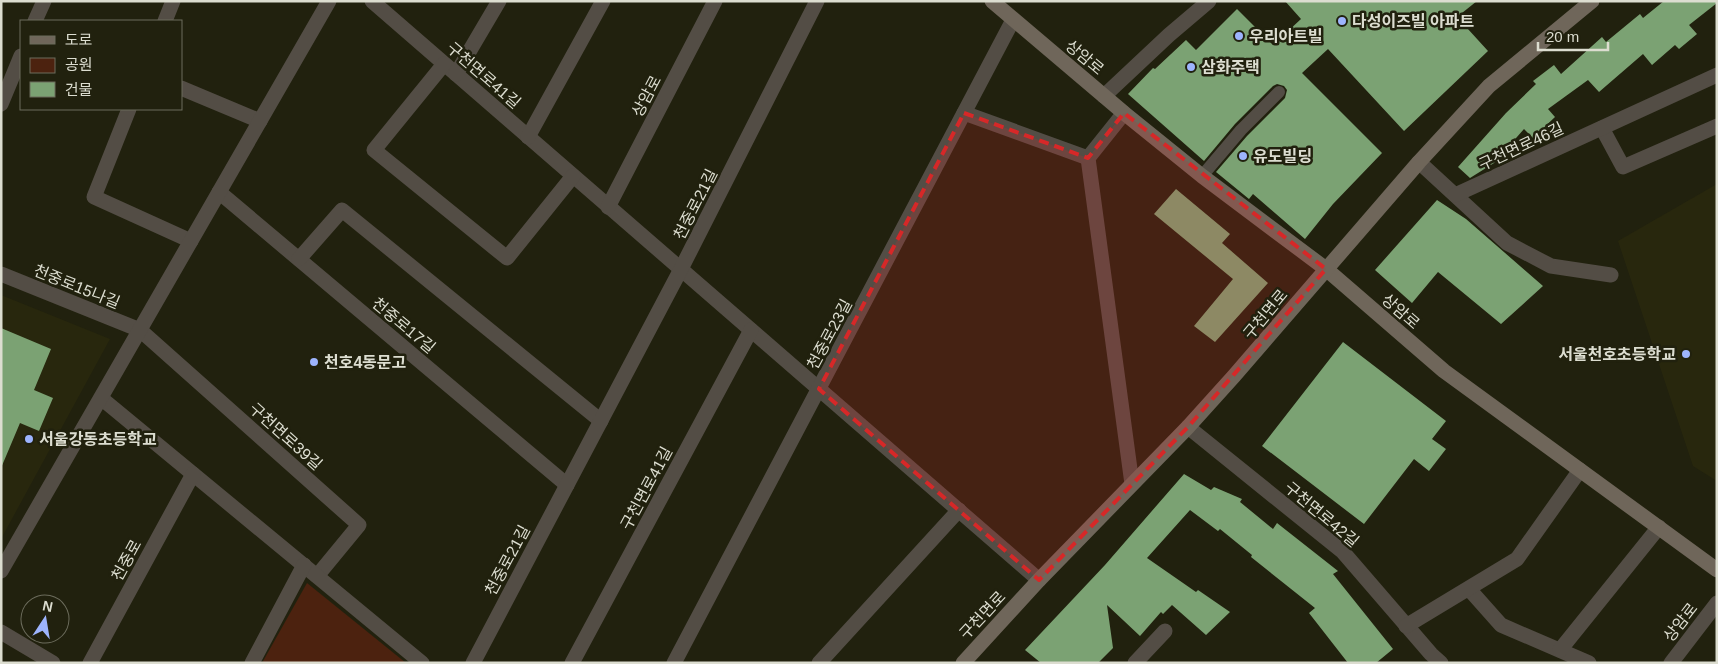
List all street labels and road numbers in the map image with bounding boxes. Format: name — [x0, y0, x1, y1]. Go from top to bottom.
street label: 상암로 — [1062, 37, 1107, 78]
street label: 구천면로41길 — [444, 39, 524, 112]
street label: 상암로 — [629, 73, 664, 120]
street label: 구천면로46길 — [1476, 119, 1566, 173]
street label: 천중로21길 — [670, 166, 720, 242]
street label: 천중로15나길 — [31, 261, 122, 311]
street label: 구천면로 — [1240, 286, 1291, 342]
street label: 상암로 — [1378, 290, 1423, 332]
street label: 천중로17길 — [369, 294, 439, 357]
street label: 천중로23길 — [804, 296, 855, 372]
street label: 구천면로39길 — [246, 399, 325, 473]
street label: 구천면로41길 — [617, 444, 675, 533]
street label: 구천면로42길 — [1281, 478, 1362, 550]
street label: 천중로21길 — [482, 522, 533, 598]
street label: 천중로 — [108, 537, 145, 584]
street label: 구천면로 — [956, 588, 1009, 643]
street label: 상암로 — [1660, 599, 1701, 645]

